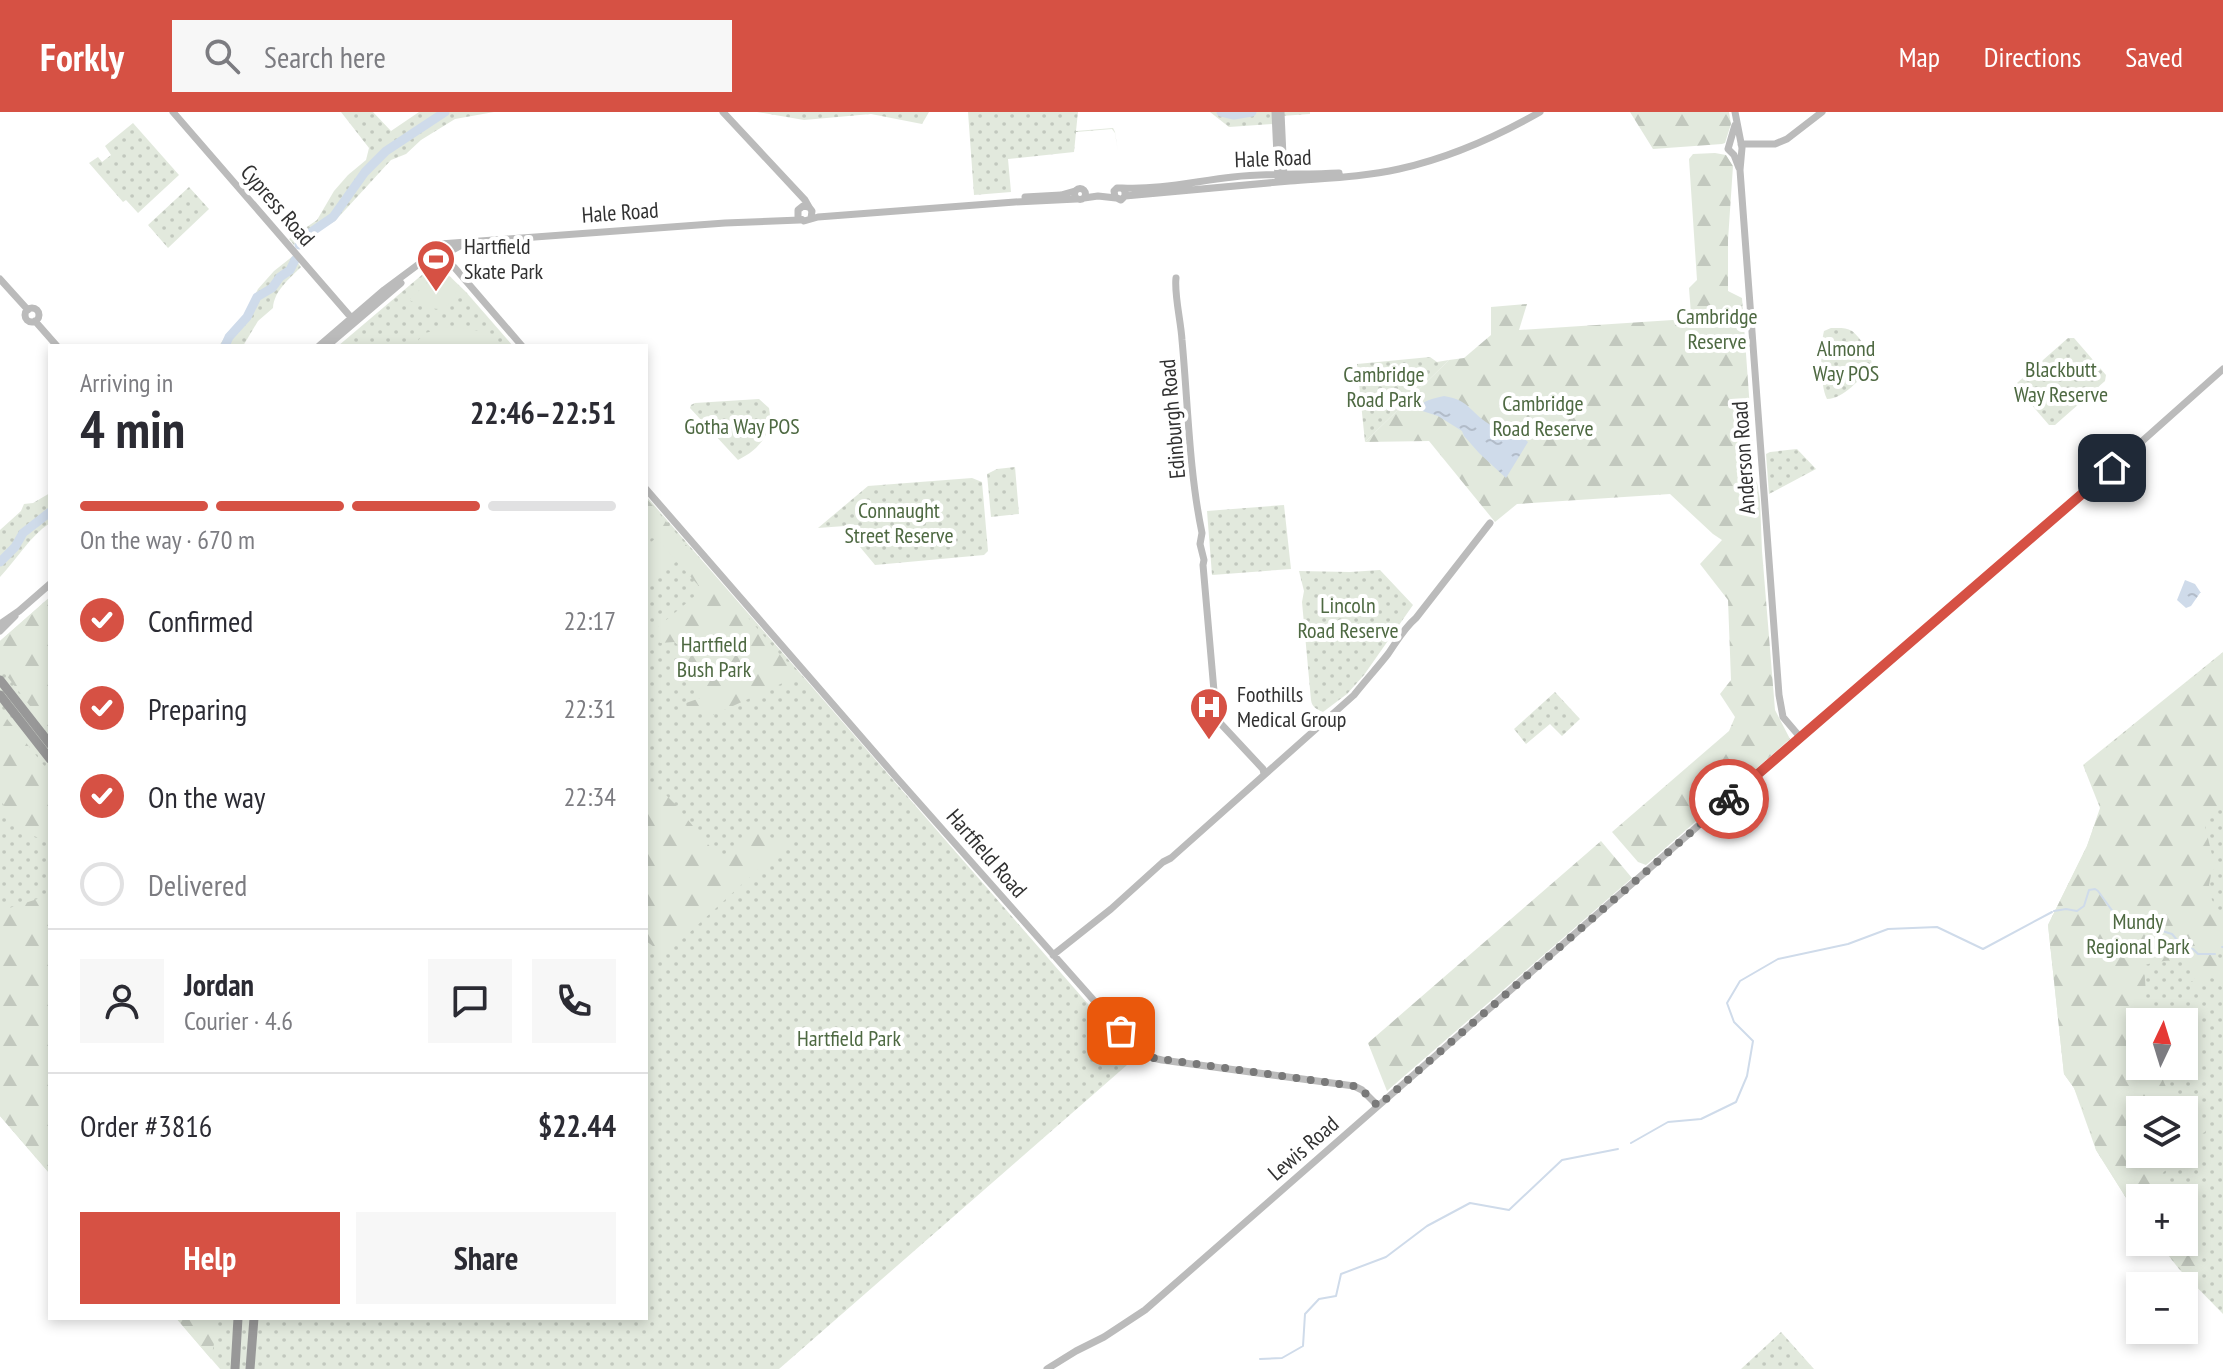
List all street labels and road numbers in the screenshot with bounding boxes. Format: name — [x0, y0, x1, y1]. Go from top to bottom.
street label: Hale Road — [1234, 143, 1312, 173]
street label: Cypress Road — [235, 158, 321, 252]
street label: Hale Road — [581, 195, 659, 229]
street label: Edinburgh Road — [1153, 358, 1191, 480]
street label: Anderson Road — [1725, 400, 1761, 516]
street label: Hartfield Road — [941, 803, 1033, 903]
street label: Lewis Road — [1262, 1110, 1344, 1186]

